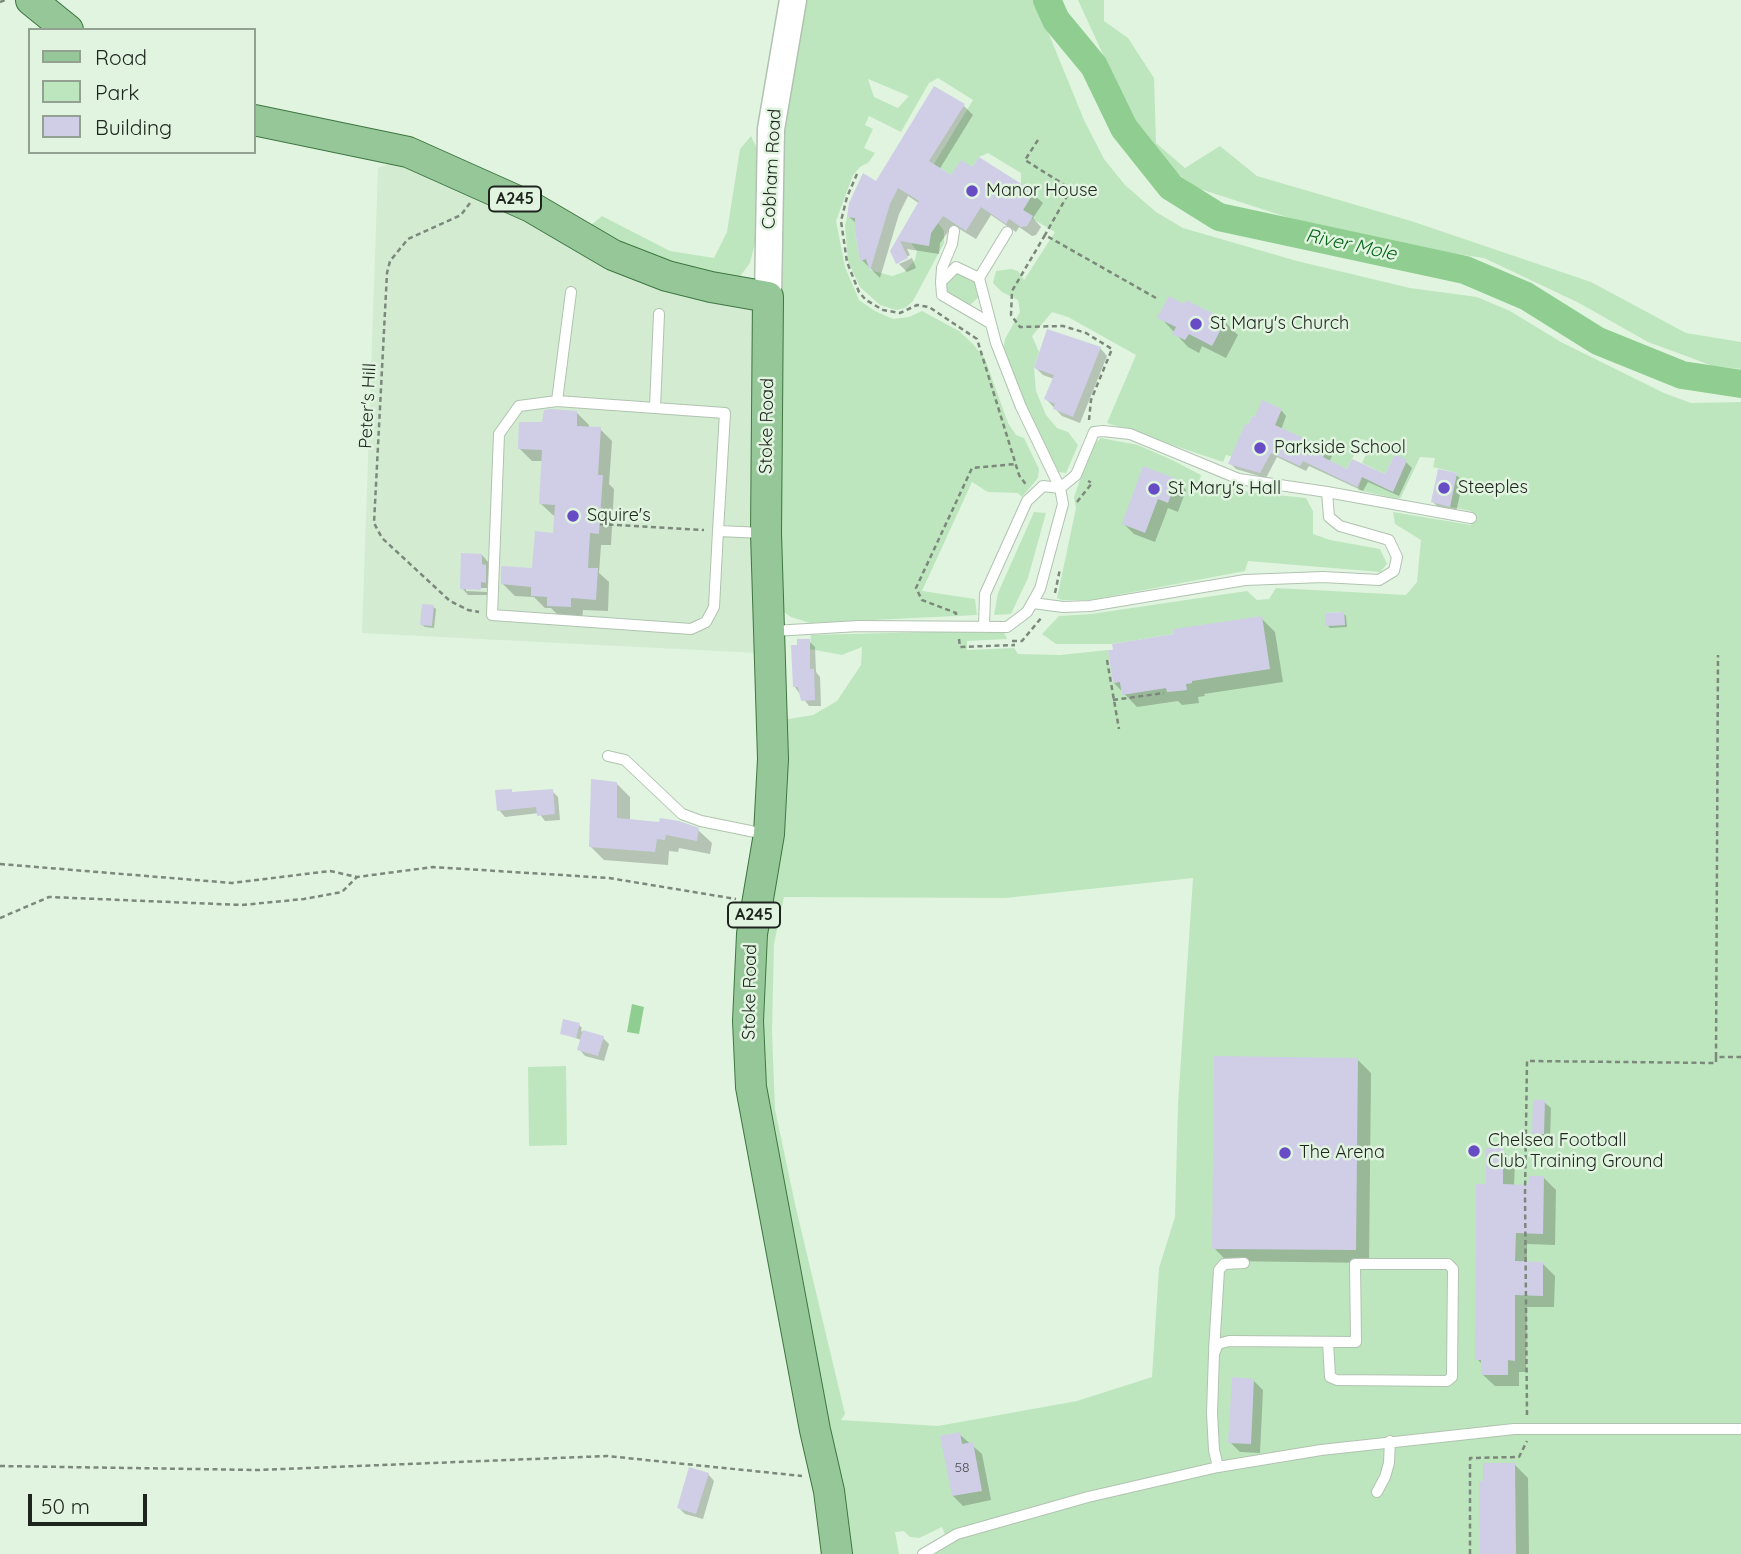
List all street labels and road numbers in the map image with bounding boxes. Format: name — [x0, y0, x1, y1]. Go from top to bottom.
street label: Cobham Road — [758, 108, 786, 230]
road number: A245 — [489, 186, 541, 211]
street label: Peter's Hill — [355, 363, 381, 449]
street label: Stoke Road — [755, 378, 779, 474]
road number: A245 — [728, 903, 780, 928]
street label: Stoke Road — [738, 944, 762, 1040]

